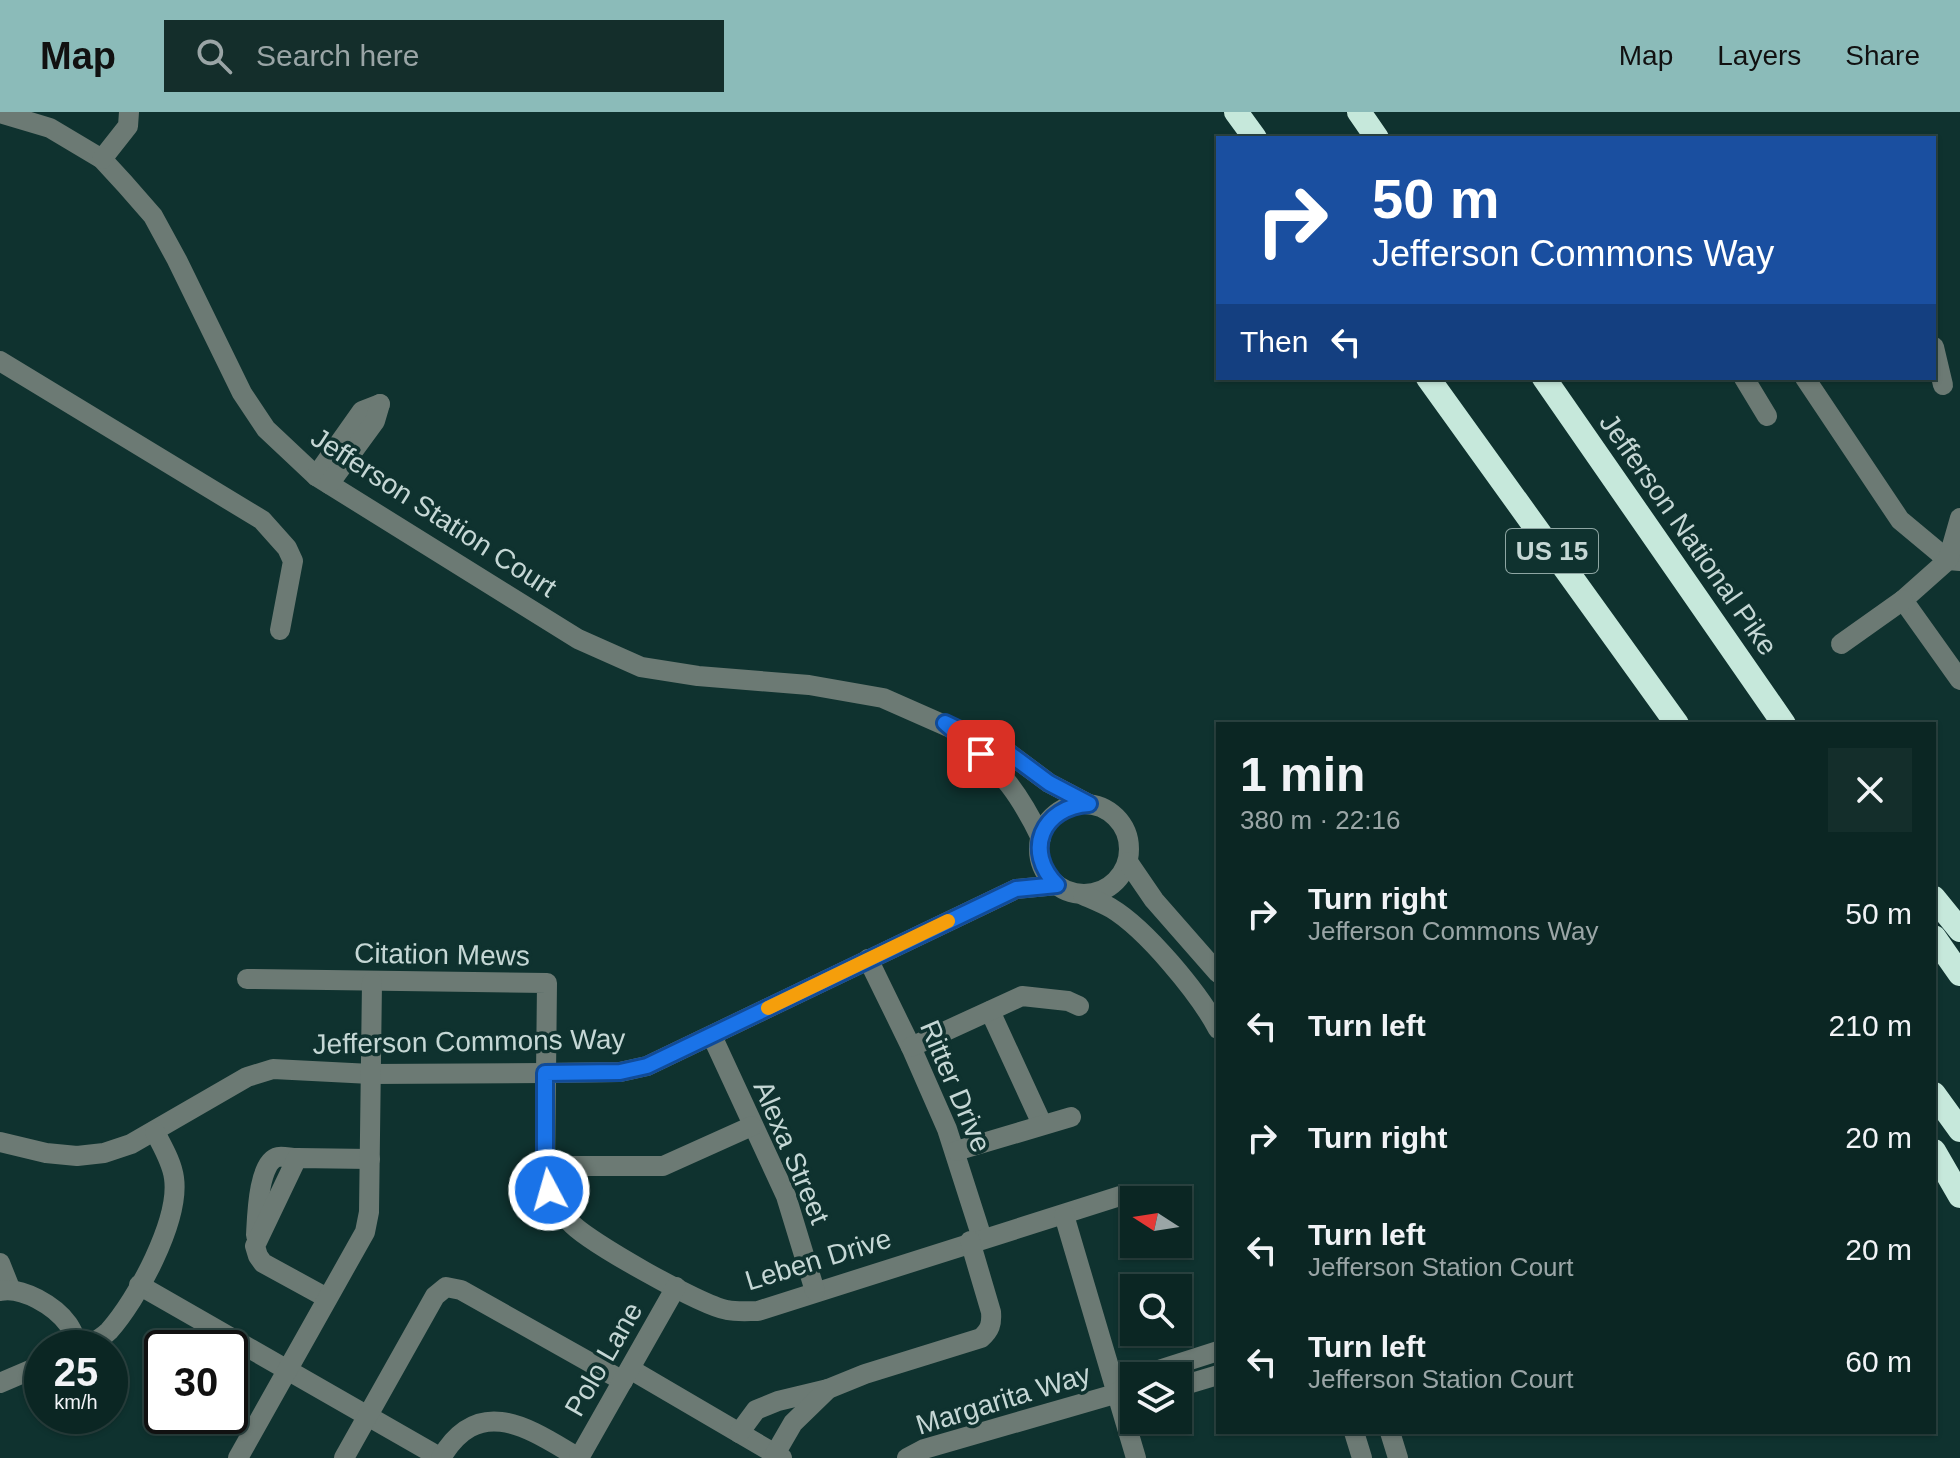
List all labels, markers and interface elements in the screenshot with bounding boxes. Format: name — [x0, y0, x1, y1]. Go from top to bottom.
search box — [164, 20, 724, 92]
icon: search — [192, 34, 236, 78]
text: Map — [40, 35, 116, 77]
text: Search here — [256, 39, 419, 72]
text: Map — [1619, 40, 1673, 71]
text: Layers — [1717, 40, 1801, 71]
text: Share — [1845, 40, 1920, 71]
text: 50 m — [1372, 167, 1500, 230]
icon: right — [1240, 168, 1344, 272]
text: Jefferson Commons Way — [1372, 233, 1774, 274]
icon: left — [1324, 320, 1368, 364]
text: Then — [1240, 325, 1308, 358]
street label: Jefferson National Pike — [1593, 408, 1784, 661]
street label: Jefferson Station Court — [305, 422, 562, 603]
road number: US 15 — [1506, 529, 1598, 573]
pin — [947, 720, 1015, 788]
icon: arrive — [959, 732, 1003, 776]
text: 1 min — [1240, 748, 1365, 801]
button: close — [1828, 748, 1912, 832]
text: 380 m · 22:16 — [1240, 805, 1400, 835]
text: Turn right — [1308, 882, 1447, 915]
icon: right — [1240, 892, 1284, 936]
text: 50 m — [1845, 897, 1912, 930]
text: Jefferson Commons Way — [1308, 916, 1598, 946]
street label: Citation Mews — [354, 937, 530, 972]
icon: left — [1240, 1004, 1284, 1048]
text: Turn left — [1308, 1009, 1426, 1042]
text: 210 m — [1829, 1009, 1912, 1042]
street label: Ritter Drive — [914, 1016, 997, 1157]
street label: Jefferson Commons Way — [312, 1023, 626, 1060]
street label: Alexa Street — [747, 1076, 836, 1229]
icon: right — [1240, 1116, 1284, 1160]
text: Turn right — [1308, 1121, 1447, 1154]
text: 20 m — [1845, 1121, 1912, 1154]
position arrow — [507, 1148, 591, 1232]
north arrow — [1120, 1186, 1192, 1258]
map controls — [1120, 1186, 1192, 1434]
text: Turn left — [1308, 1218, 1426, 1251]
street label: Leben Drive — [741, 1223, 895, 1296]
icon: left — [1240, 1228, 1284, 1272]
text: 20 m — [1845, 1233, 1912, 1266]
text: Jefferson Station Court — [1308, 1252, 1573, 1282]
button: search — [1120, 1274, 1192, 1346]
street label: Polo Lane — [558, 1297, 648, 1422]
speed limit sign: 30 — [144, 1330, 248, 1434]
text: Turn left — [1308, 1330, 1426, 1363]
icon: left — [1240, 1340, 1284, 1384]
text: 60 m — [1845, 1345, 1912, 1378]
text: 25 — [54, 1350, 98, 1394]
street label: Margarita Way — [912, 1358, 1094, 1441]
button: layers — [1120, 1362, 1192, 1434]
text: Jefferson Station Court — [1308, 1364, 1573, 1394]
text: km/h — [54, 1391, 98, 1413]

